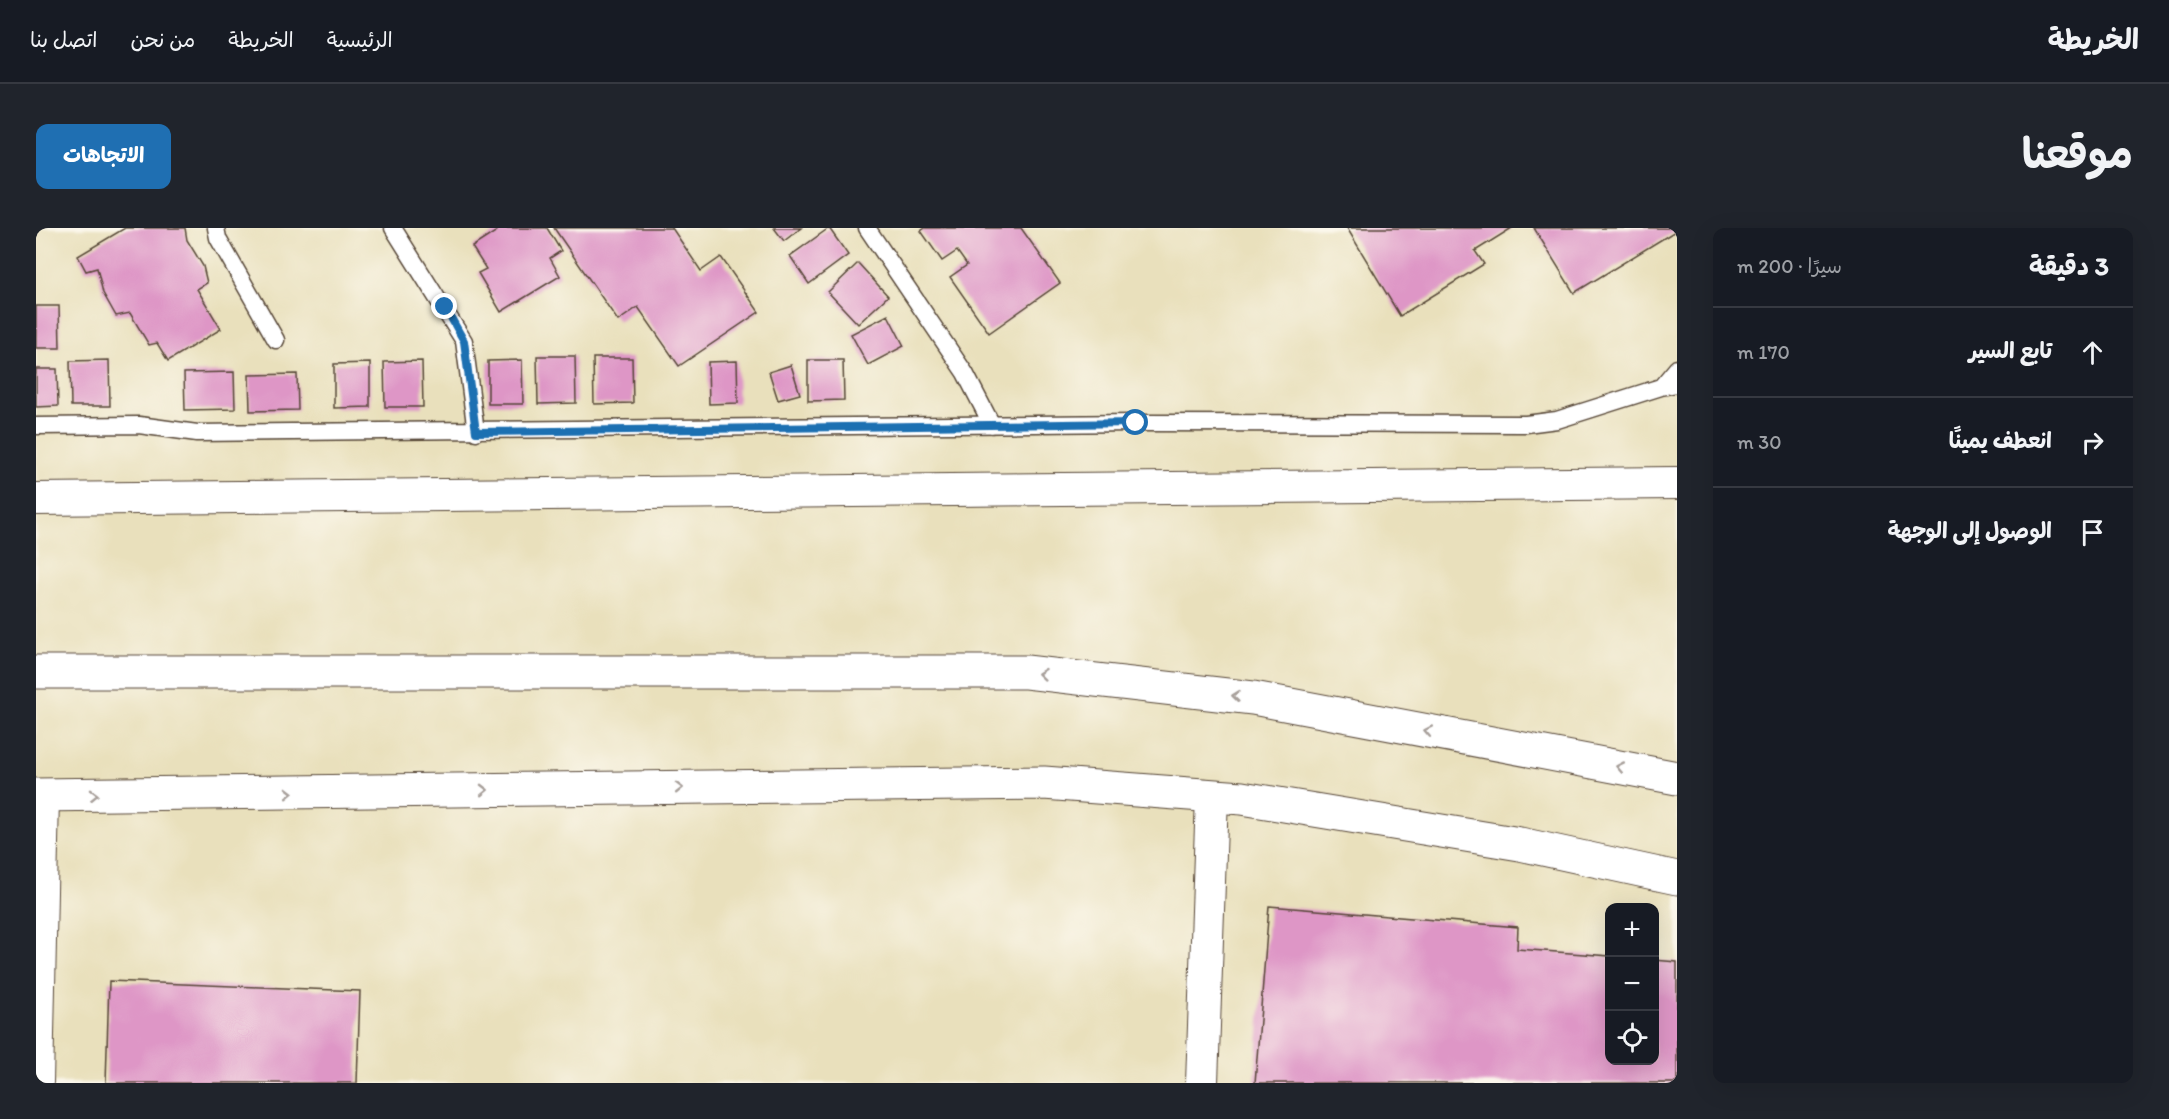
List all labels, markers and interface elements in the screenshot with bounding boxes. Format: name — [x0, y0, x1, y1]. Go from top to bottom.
text: الخريطة — [2048, 22, 2139, 56]
text: اتصل بنا — [30, 27, 98, 52]
text: من نحن — [131, 27, 195, 52]
text: الخريطة — [228, 27, 294, 52]
text: الرئيسية — [327, 27, 393, 52]
button: الاتجاهات — [36, 124, 171, 189]
text: موقعنا — [2022, 128, 2133, 179]
text: 3 دقيقة — [2029, 250, 2109, 282]
text: سيرًا · 200 m — [1737, 254, 1842, 278]
route end — [431, 293, 457, 319]
icon: ahead — [2076, 336, 2109, 369]
text: تابع السير — [1969, 337, 2052, 364]
text: 170 m — [1737, 340, 1790, 364]
route start — [1122, 409, 1148, 435]
icon: right — [2076, 426, 2109, 459]
text: انعطف يمينًا — [1949, 427, 2052, 454]
text: 30 m — [1737, 430, 1782, 454]
icon: arrive — [2076, 516, 2109, 549]
text: الوصول إلى الوجهة — [1887, 517, 2052, 544]
one-way arrow — [1038, 668, 1047, 681]
one-way arrow — [1231, 690, 1241, 703]
one-way arrow — [1423, 725, 1433, 738]
one-way arrow — [1615, 761, 1625, 774]
one-way arrow — [675, 782, 684, 794]
one-way arrow — [480, 784, 489, 796]
one-way arrow — [285, 787, 294, 799]
one-way arrow — [90, 789, 99, 801]
map controls — [1605, 903, 1659, 1065]
button: + — [1605, 903, 1659, 957]
button: − — [1605, 957, 1659, 1011]
button: locate — [1605, 1011, 1659, 1065]

